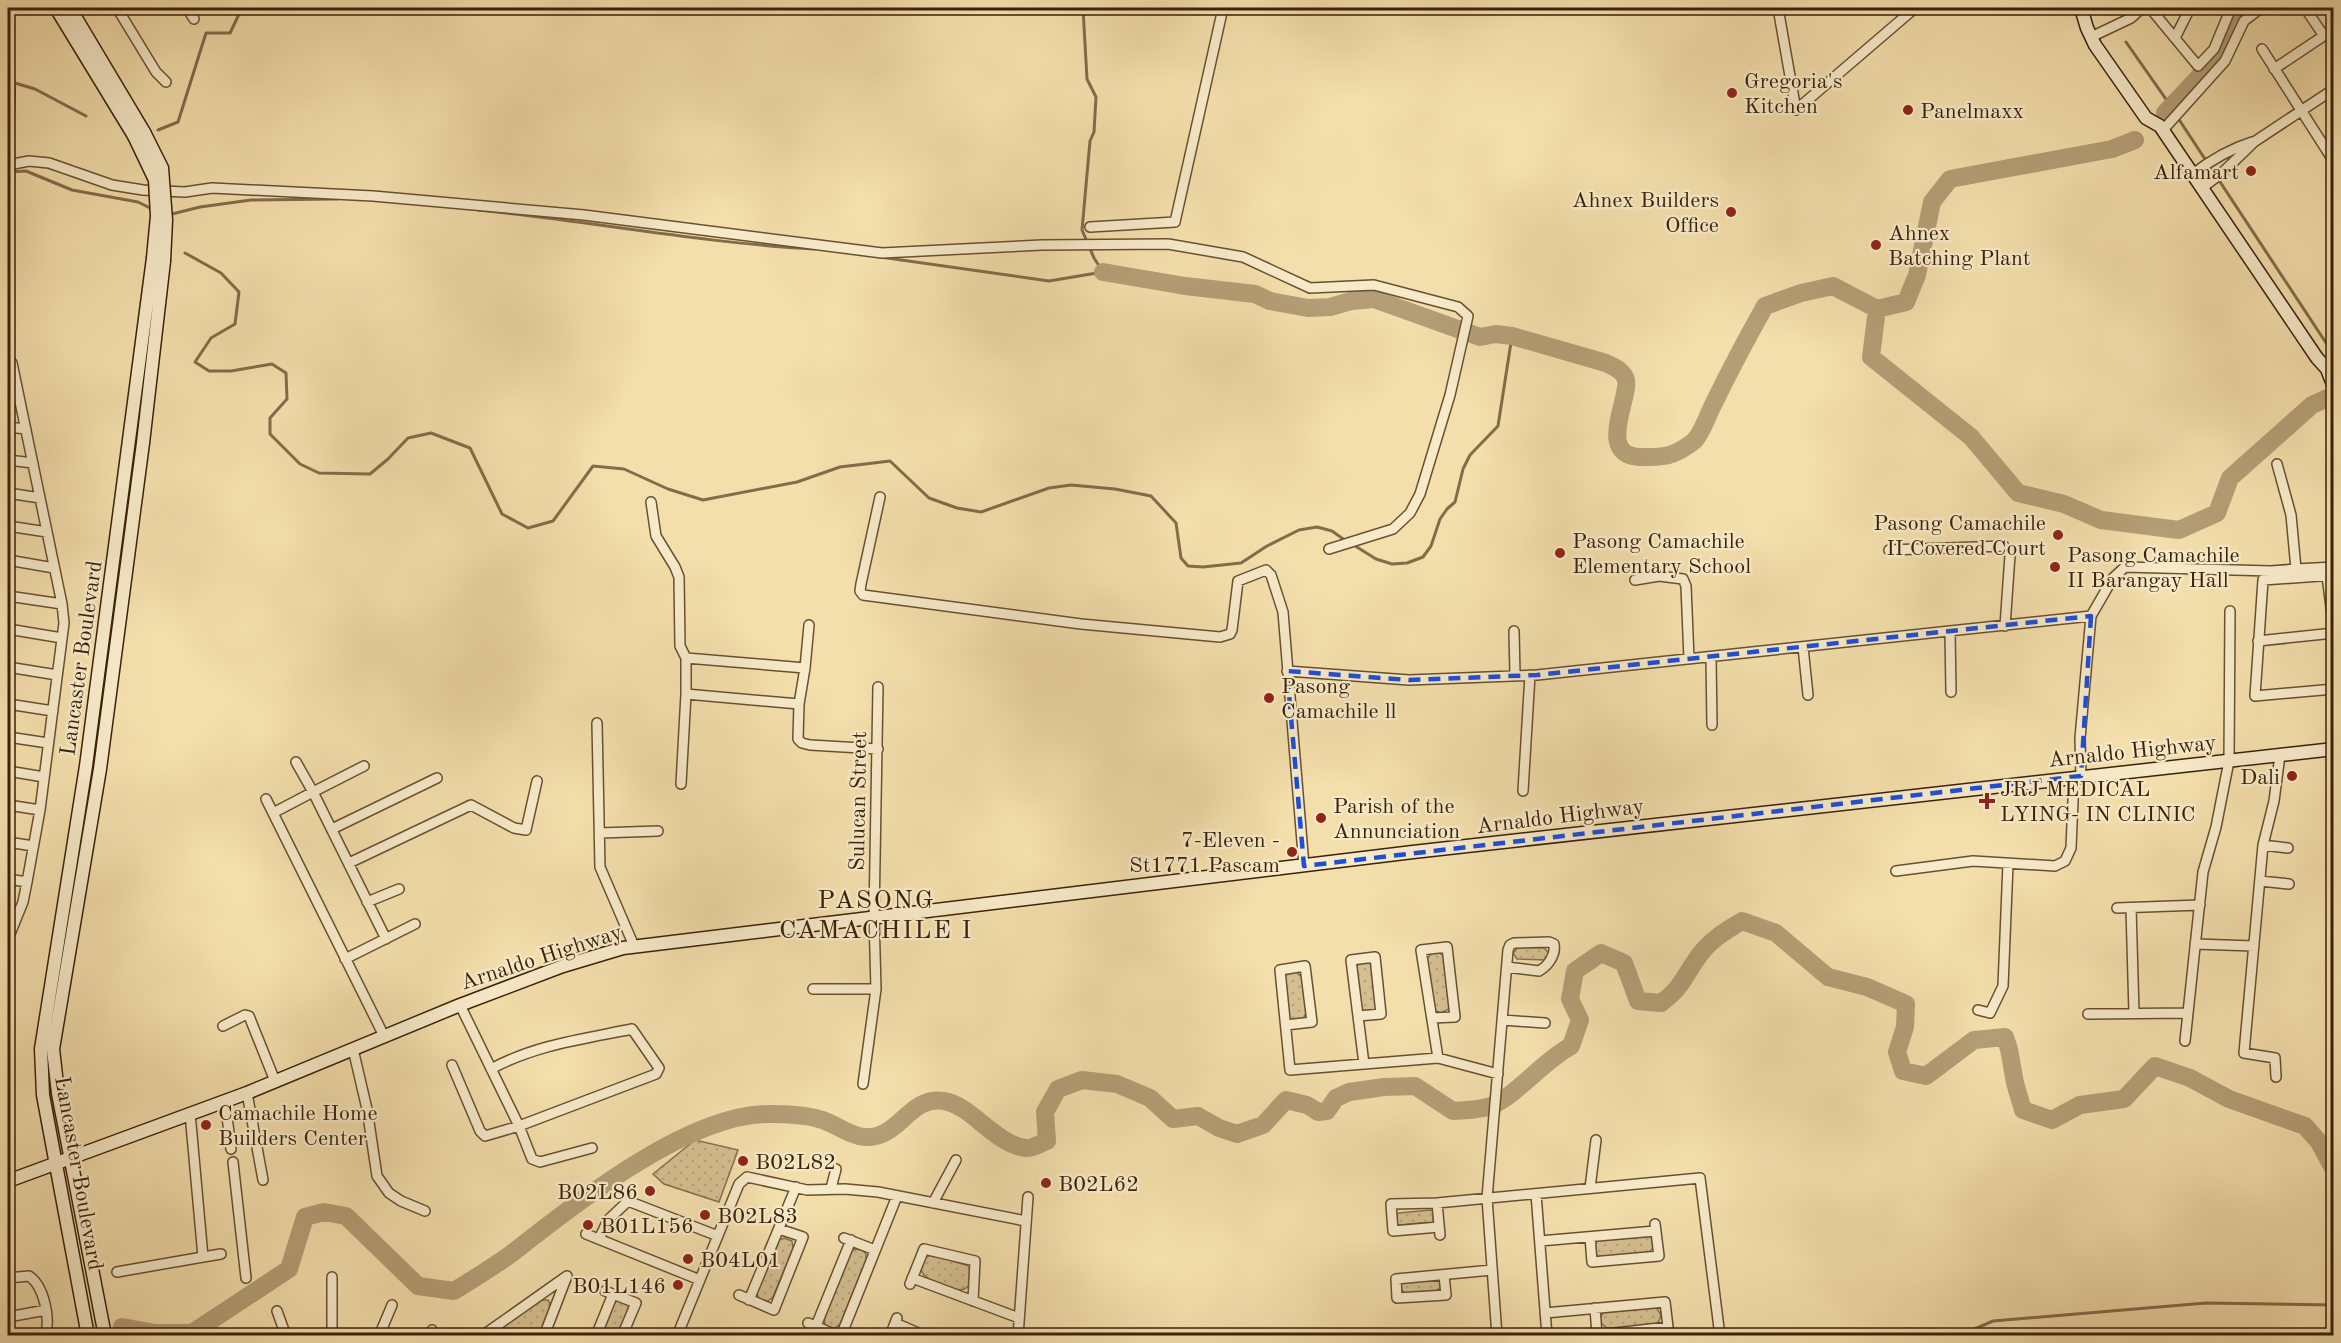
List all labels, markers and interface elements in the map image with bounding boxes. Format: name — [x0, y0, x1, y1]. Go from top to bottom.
place label: Gregoria's Kitchen — [1744, 71, 1842, 118]
marker: Gregoria's Kitchen — [1725, 86, 1739, 100]
place label: Panelmaxx — [1920, 101, 2024, 123]
marker: Panelmaxx — [1901, 103, 1915, 117]
place label: Alfamart — [2153, 162, 2239, 184]
marker: Alfamart — [2244, 164, 2258, 178]
place label: Ahnex Builders Office — [1572, 190, 1719, 237]
marker: Ahnex Builders Office — [1724, 205, 1738, 219]
place label: Ahnex Batching Plant — [1888, 223, 2031, 270]
marker: Ahnex Batching Plant — [1869, 238, 1883, 252]
place label: Pasong Camachile II Covered Court — [1873, 513, 2046, 560]
marker: Pasong Camachile II Covered Court — [2051, 528, 2065, 542]
place label: Pasong Camachile Elementary School — [1572, 531, 1751, 578]
place label: Pasong Camachile II Barangay Hall — [2067, 545, 2240, 592]
marker: Pasong Camachile Elementary School — [1553, 546, 1567, 560]
street label: Lancaster Boulevard — [57, 559, 107, 757]
marker: Pasong Camachile II Barangay Hall — [2048, 560, 2062, 574]
place label: Pasong Camachile ll — [1281, 676, 1397, 723]
marker: Pasong Camachile ll — [1262, 691, 1276, 705]
street label: Sulucan Street — [847, 731, 871, 871]
street label: Arnaldo Highway — [2047, 732, 2218, 772]
place label: Dali — [2240, 767, 2280, 789]
marker: Dali — [2285, 769, 2299, 783]
place label: JRJ MEDICAL LYING- IN CLINIC — [2000, 779, 2196, 826]
marker: JRJ MEDICAL LYING- IN CLINIC — [1978, 792, 1996, 810]
place label: Parish of the Annunciation — [1333, 796, 1460, 843]
street label: Arnaldo Highway — [1475, 796, 1646, 838]
marker: Parish of the Annunciation — [1314, 811, 1328, 825]
place label: 7-Eleven - St1771 Pascam — [1129, 830, 1280, 877]
marker: 7-Eleven - St1771 Pascam — [1285, 845, 1299, 859]
district label: PASONG CAMACHILE I — [779, 888, 973, 944]
street label: Arnaldo Highway — [458, 921, 626, 994]
street label: Lancaster Boulevard — [50, 1075, 106, 1272]
place label: Camachile Home Builders Center — [218, 1103, 378, 1150]
marker: Camachile Home Builders Center — [199, 1118, 213, 1132]
place label: B02L82 — [755, 1152, 836, 1174]
marker: B02L82 — [736, 1154, 750, 1168]
place label: B02L62 — [1058, 1174, 1139, 1196]
marker: B02L62 — [1039, 1176, 1053, 1190]
place label: B02L86 — [557, 1182, 638, 1204]
marker: B02L86 — [643, 1184, 657, 1198]
place label: B02L83 — [717, 1206, 798, 1228]
marker: B02L83 — [698, 1208, 712, 1222]
place label: B01L156 — [600, 1216, 694, 1238]
marker: B01L156 — [581, 1218, 595, 1232]
place label: B04L01 — [700, 1250, 781, 1272]
marker: B04L01 — [681, 1252, 695, 1266]
place label: B01L146 — [572, 1276, 666, 1298]
marker: B01L146 — [671, 1278, 685, 1292]

